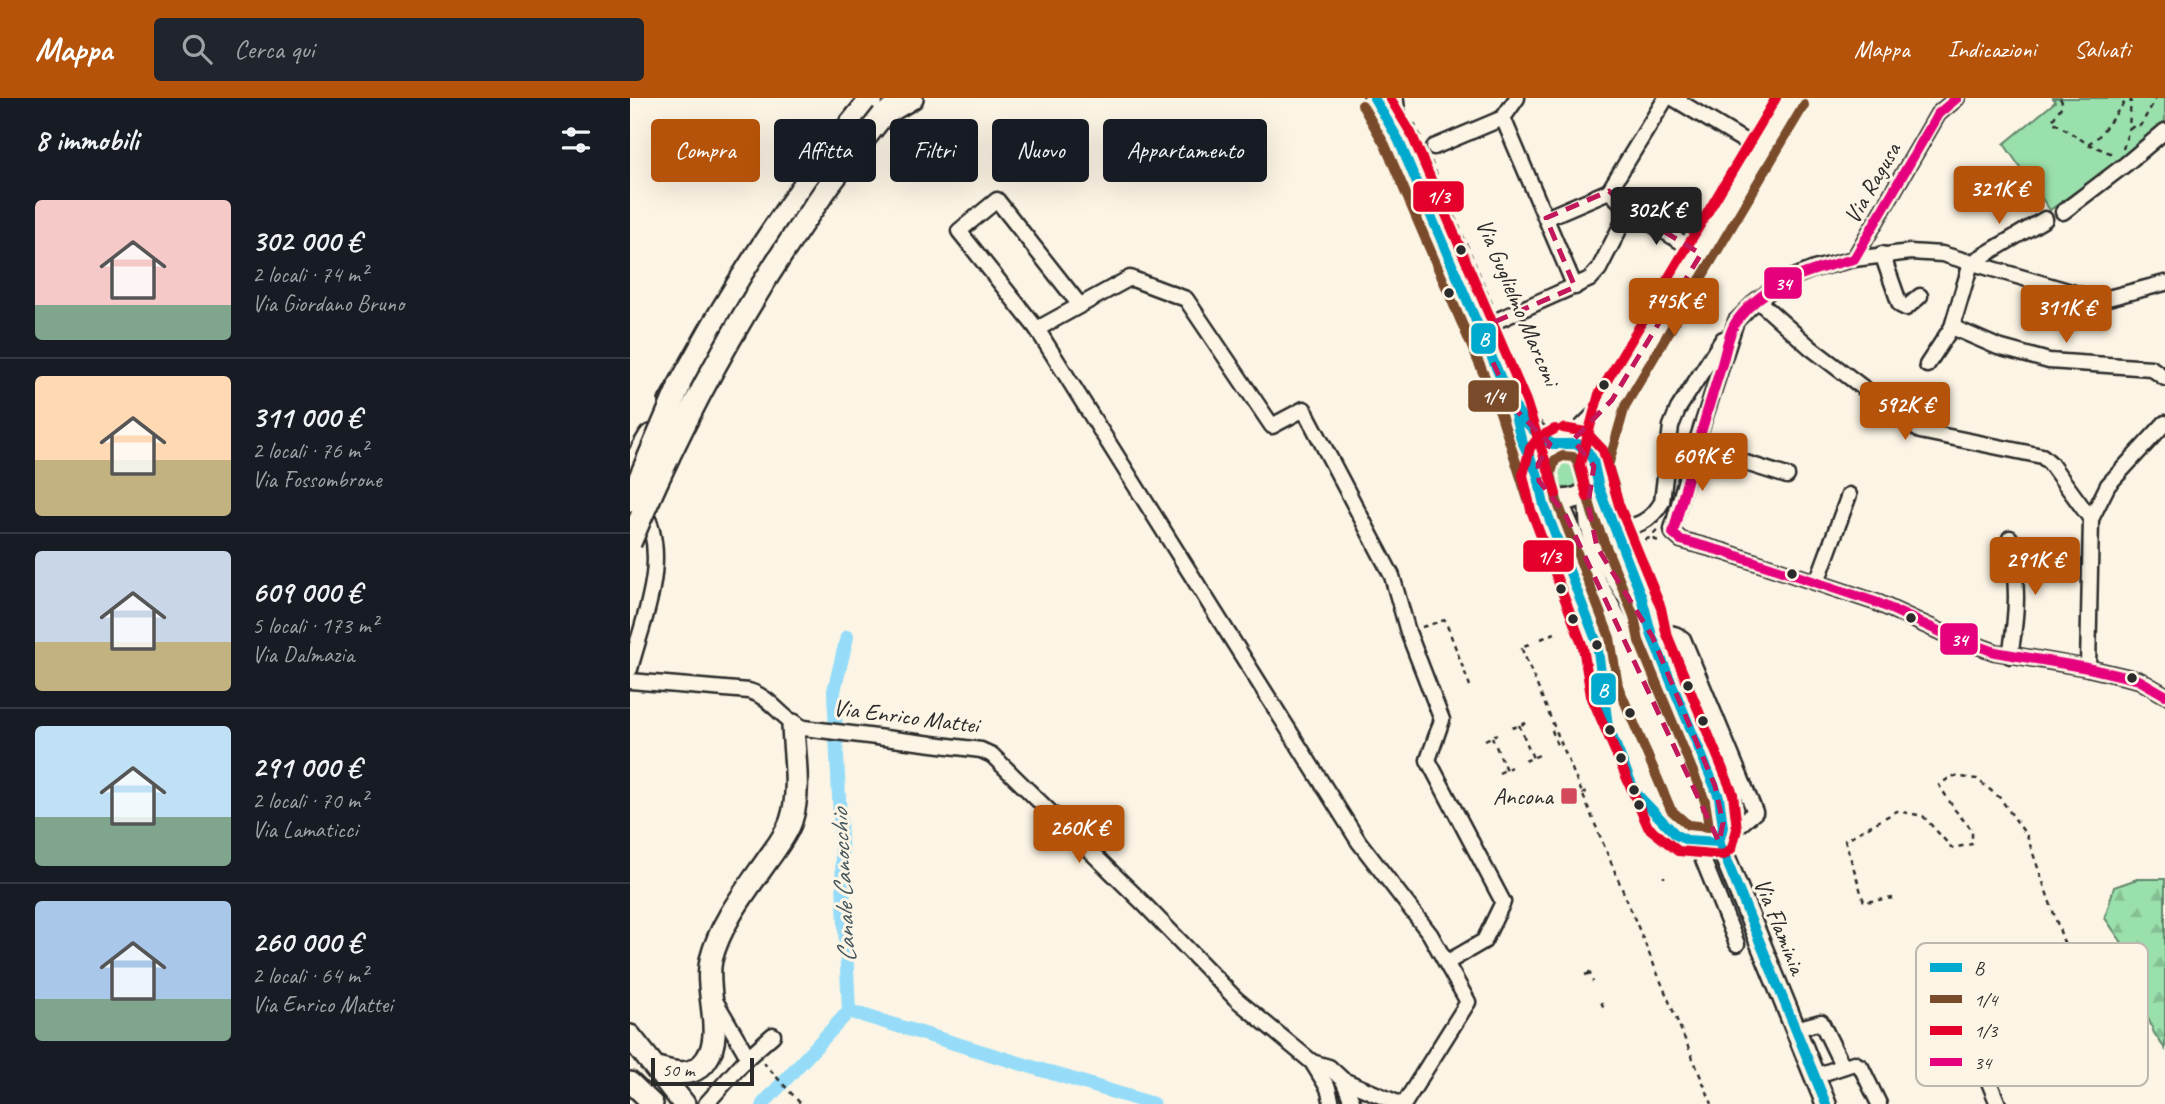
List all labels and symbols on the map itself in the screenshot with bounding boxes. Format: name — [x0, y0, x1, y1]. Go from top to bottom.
street label: Via Ragusa — [1837, 136, 1908, 229]
pin: 321K € — [1942, 166, 2056, 226]
line badge: 1/3 — [1412, 180, 1465, 213]
text: 1/3 — [1426, 185, 1452, 209]
pin: 302K € — [1599, 188, 1713, 247]
street label: Via Guglielmo Marconi — [1469, 214, 1568, 393]
unlabelled marker — [1454, 243, 1468, 257]
line badge: 34 — [1763, 266, 1803, 300]
text: 34 — [1774, 272, 1794, 296]
pin: 745K € — [1617, 278, 1731, 338]
unlabelled marker — [1442, 286, 1456, 300]
pin: 311K € — [2009, 286, 2123, 345]
line badge: B — [1470, 322, 1497, 355]
text: B — [1479, 327, 1491, 351]
unlabelled marker — [1597, 378, 1611, 392]
line badge: 1/4 — [1467, 379, 1520, 413]
pin: 592K € — [1848, 382, 1962, 442]
text: 1/4 — [1481, 385, 1507, 409]
pin: 609K € — [1645, 434, 1759, 493]
pin: 291K € — [1978, 538, 2092, 597]
line badge: 1/3 — [1522, 539, 1575, 573]
text: 1/3 — [1537, 545, 1563, 569]
unlabelled marker — [1785, 567, 1799, 581]
unlabelled marker — [1554, 582, 1568, 596]
unlabelled marker — [1904, 611, 1918, 625]
unlabelled marker — [1566, 612, 1580, 626]
line badge: 34 — [1939, 622, 1979, 656]
text: 34 — [1950, 628, 1970, 652]
unlabelled marker — [1590, 638, 1604, 652]
unlabelled marker — [2125, 671, 2139, 685]
line badge: B — [1590, 672, 1617, 706]
text: B — [1598, 678, 1610, 702]
unlabelled marker — [1681, 679, 1695, 693]
street label: Via Enrico Mattei — [831, 692, 983, 740]
unlabelled marker — [1623, 706, 1637, 720]
unlabelled marker — [1696, 714, 1710, 728]
unlabelled marker — [1603, 723, 1617, 737]
unlabelled marker — [1614, 751, 1628, 765]
place label: Ancona — [1493, 781, 1554, 811]
unlabelled marker — [1627, 783, 1641, 797]
marker: Ancona — [1559, 786, 1579, 806]
unlabelled marker — [1632, 798, 1646, 812]
water label: Canale Canocchio — [822, 805, 863, 964]
pin: 260K € — [1022, 806, 1136, 865]
street label: Via Flaminia — [1747, 874, 1814, 980]
legend — [1916, 943, 2148, 1086]
text: B — [1974, 956, 1985, 980]
text: 1/4 — [1974, 988, 2000, 1012]
text: 1/3 — [1974, 1019, 1999, 1043]
text: 34 — [1974, 1051, 1994, 1075]
scale bar — [651, 1055, 754, 1087]

